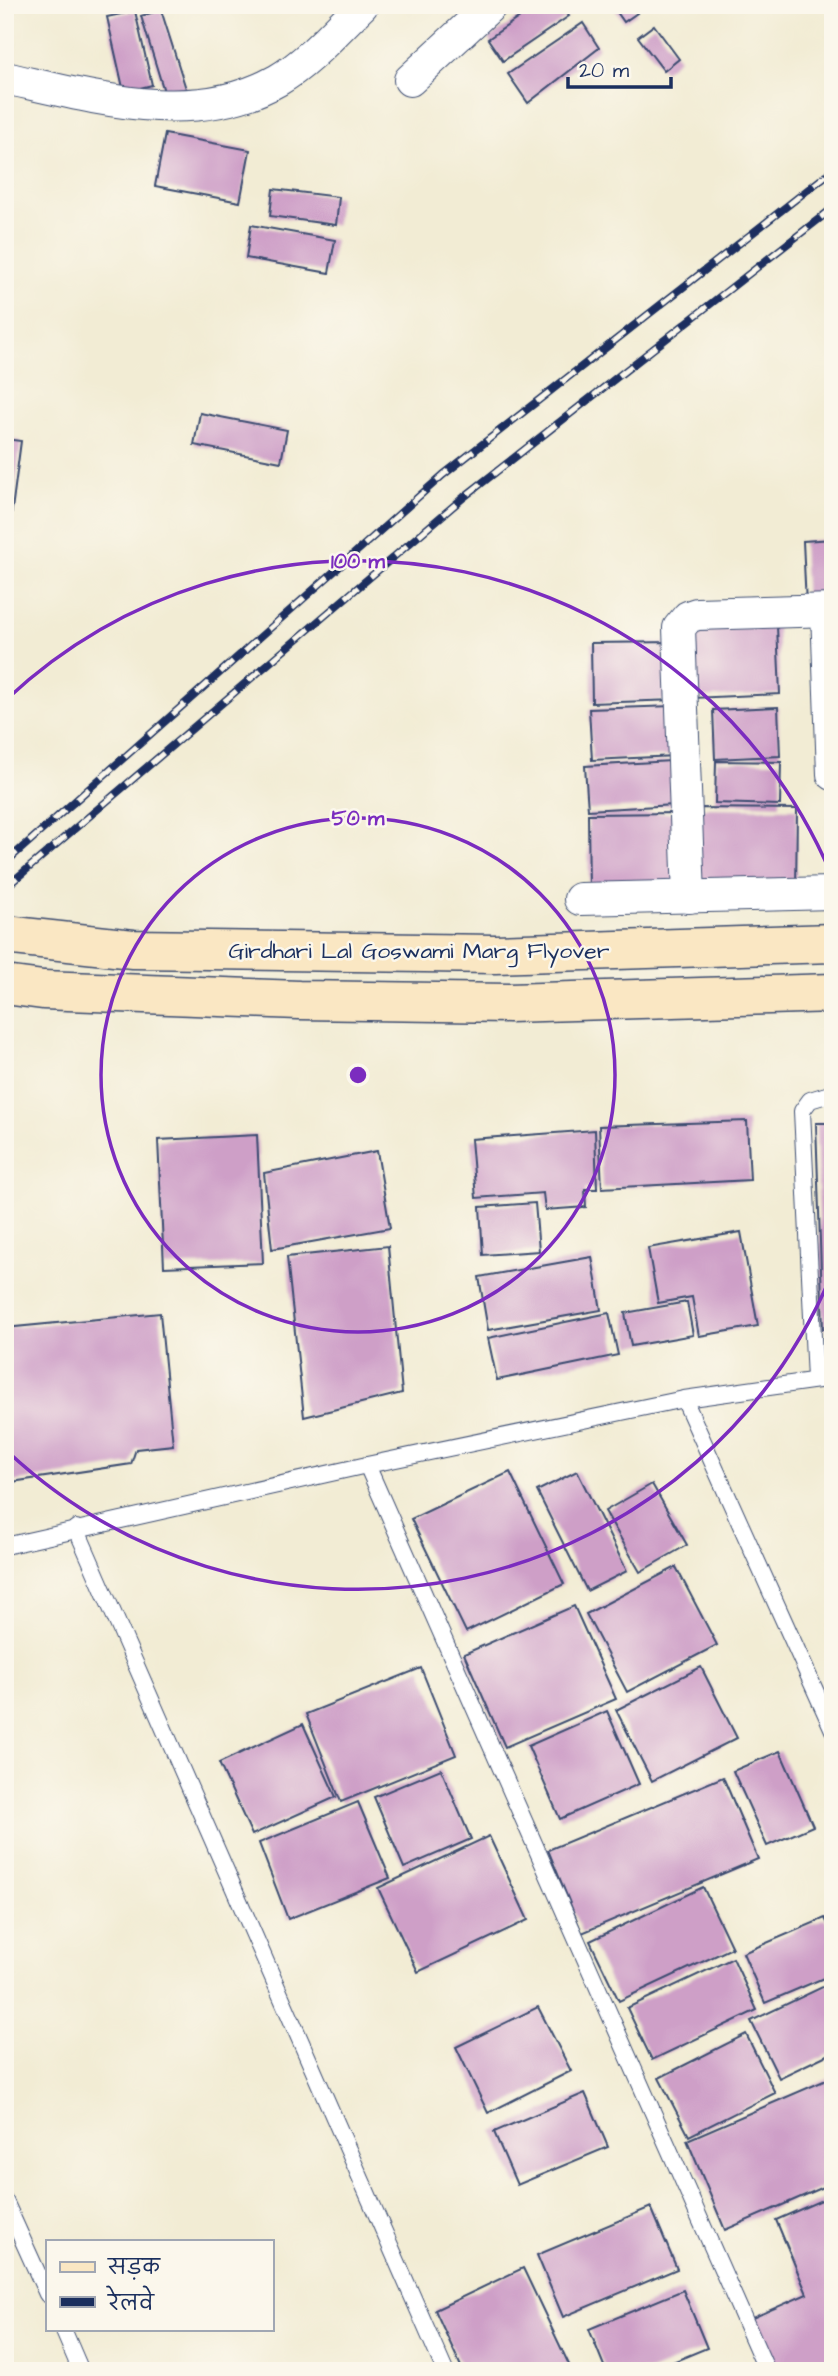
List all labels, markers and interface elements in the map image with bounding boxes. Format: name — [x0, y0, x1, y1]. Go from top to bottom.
scale bar — [568, 46, 672, 90]
text: 20 m — [579, 56, 630, 85]
text: 100 m — [331, 547, 386, 576]
text: 50 m — [332, 804, 385, 833]
street label: Girdhari Lal Goswami Marg Flyover — [229, 935, 610, 968]
centre of rings — [346, 1063, 370, 1087]
legend — [46, 2240, 273, 2330]
text: सड़क — [107, 2253, 161, 2282]
text: रेलवे — [105, 2285, 155, 2318]

